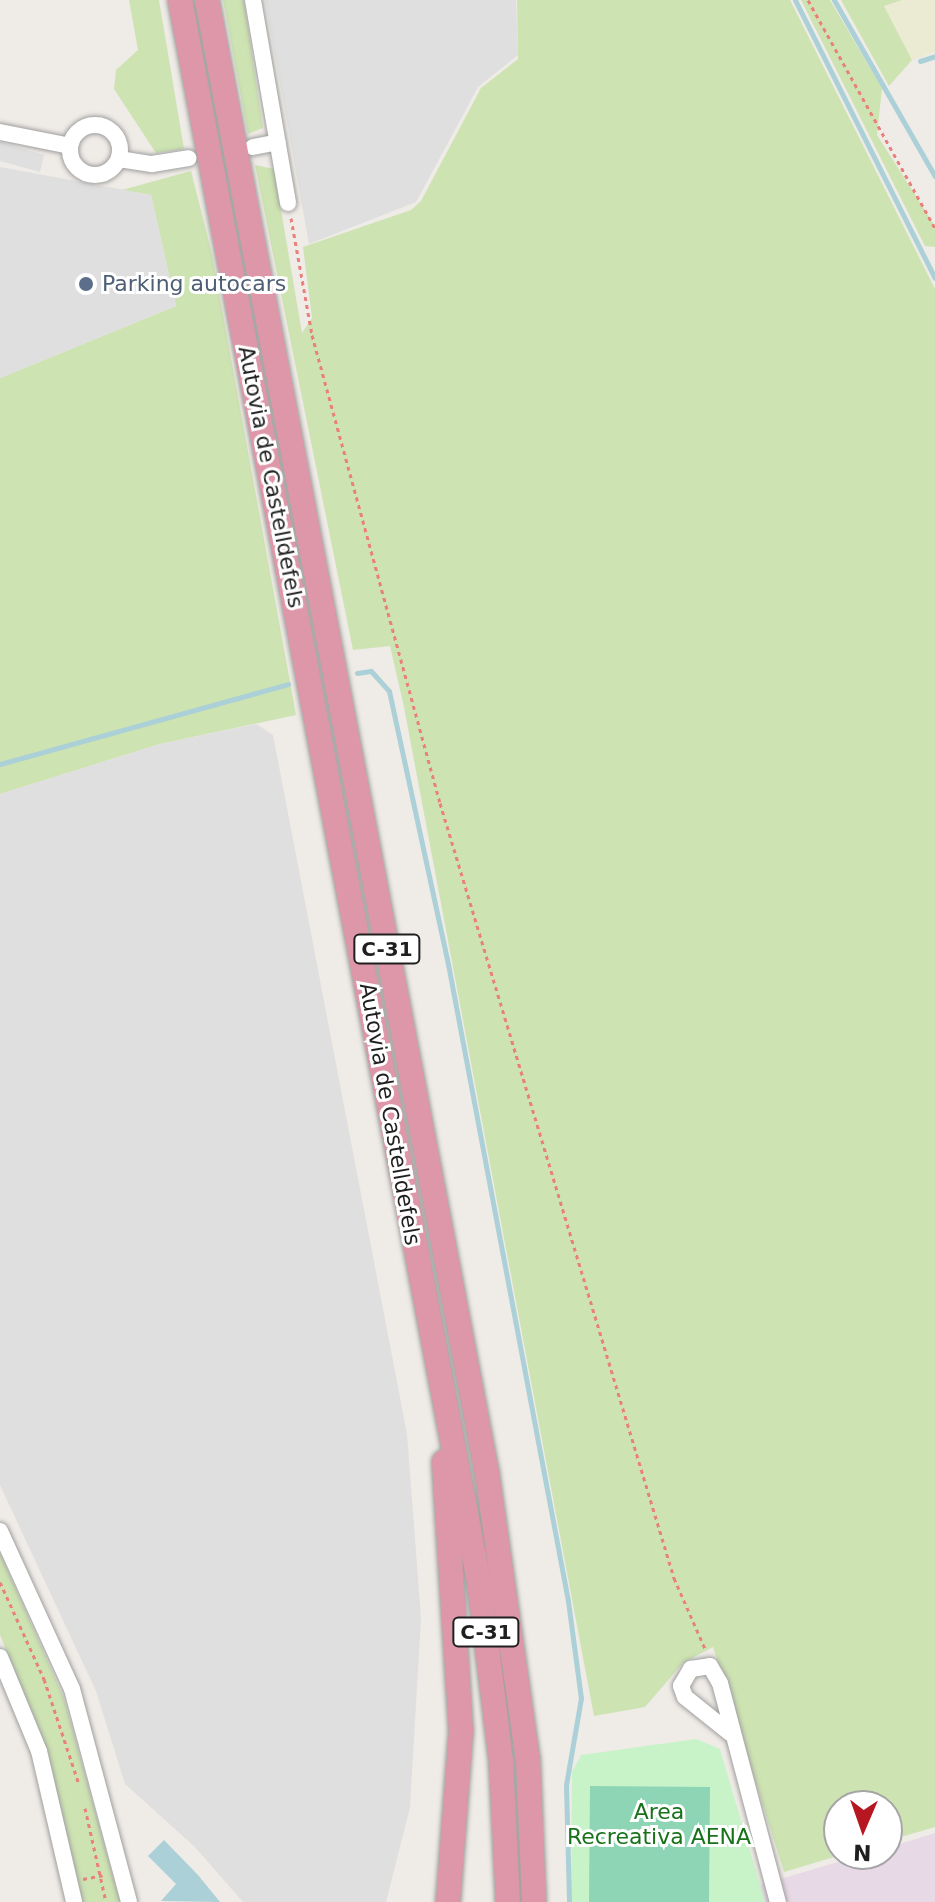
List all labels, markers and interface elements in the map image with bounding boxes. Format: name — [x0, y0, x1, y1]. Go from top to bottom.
place label: Parking autocars — [102, 271, 286, 297]
marker: Parking autocars — [77, 275, 95, 293]
street label: Autovia de Castelldefels — [233, 344, 309, 610]
road number: C-31 — [353, 933, 421, 965]
street label: Autovia de Castelldefels — [354, 981, 426, 1247]
road number: C-31 — [452, 1616, 520, 1648]
north arrow — [823, 1790, 903, 1870]
park label: Area Recreativa AENA — [567, 1798, 751, 1850]
text: N — [853, 1840, 872, 1865]

